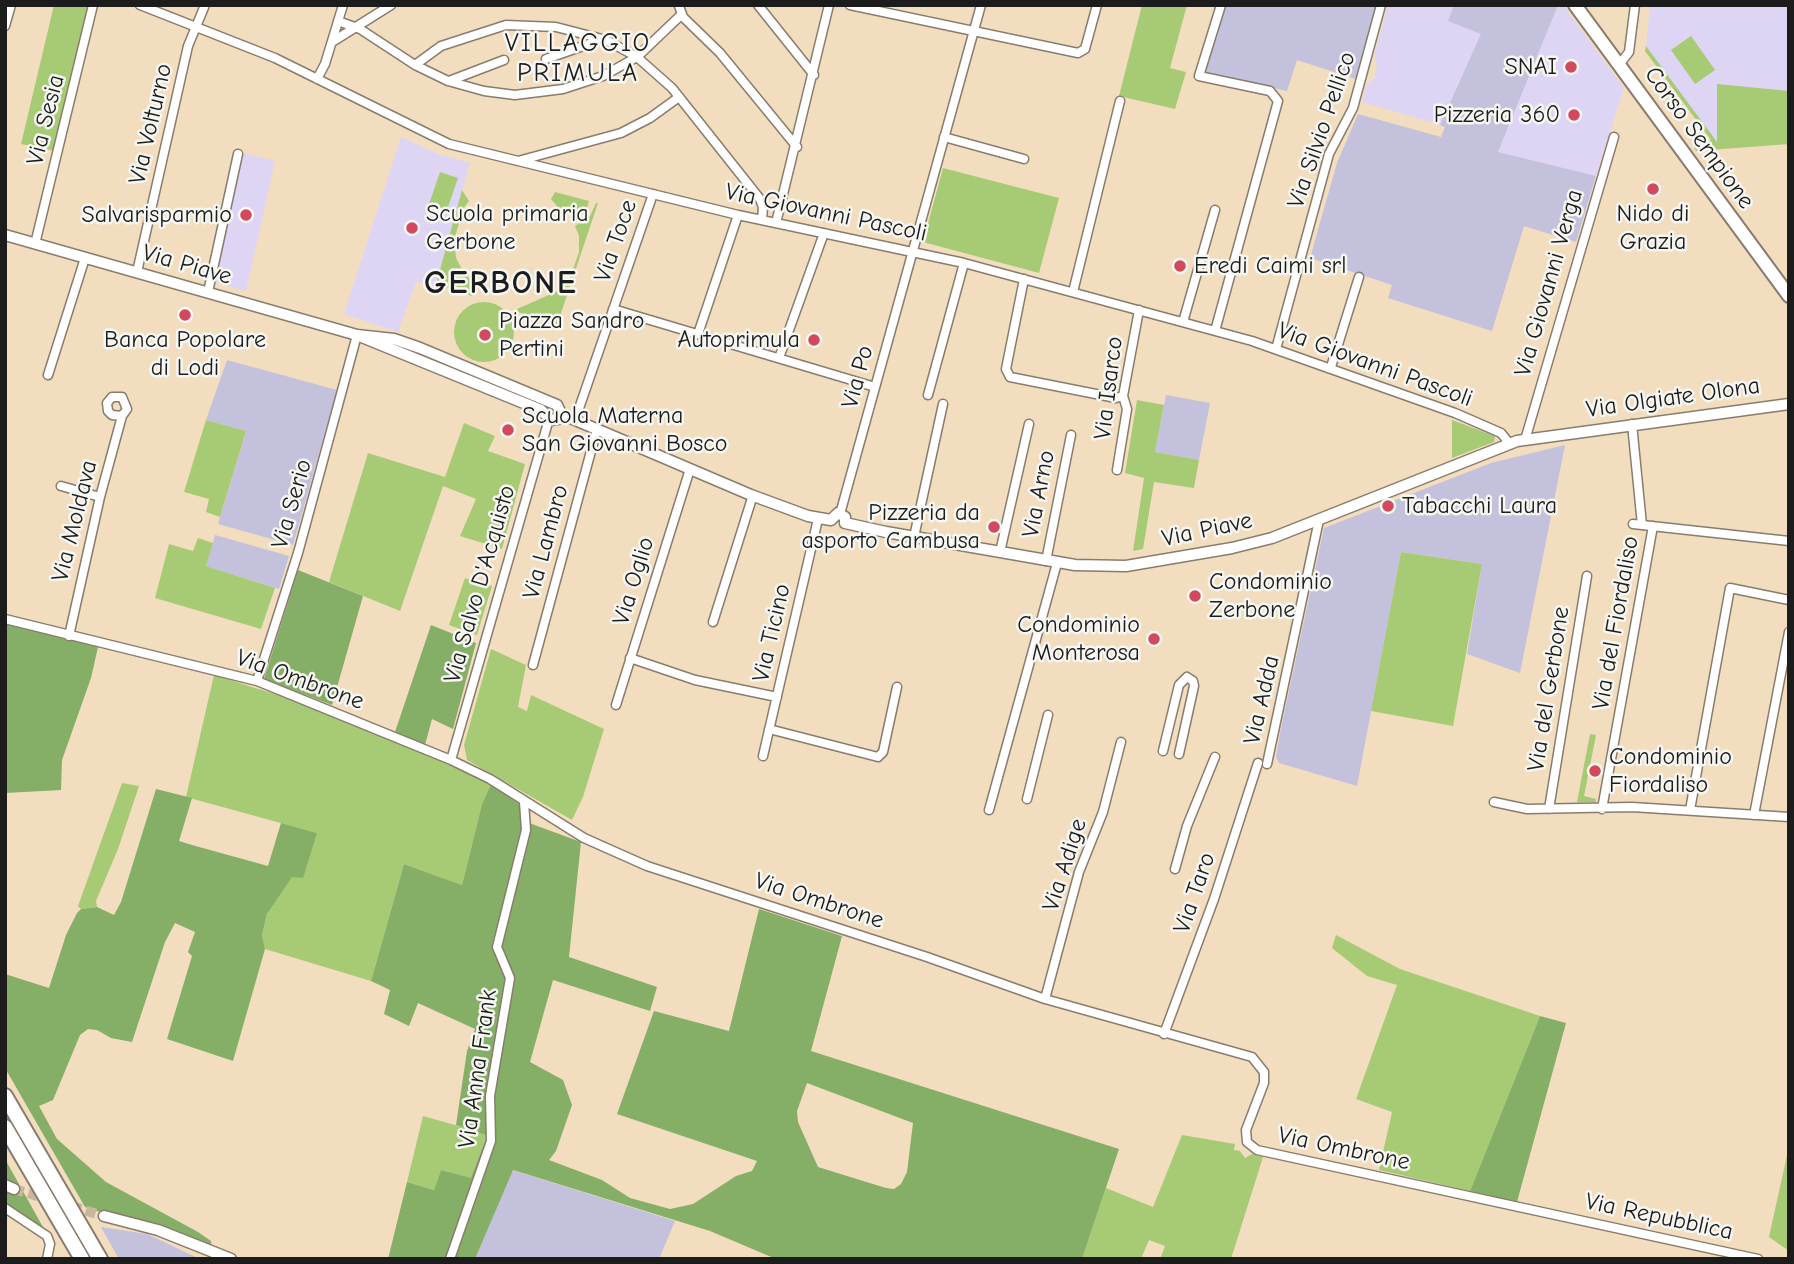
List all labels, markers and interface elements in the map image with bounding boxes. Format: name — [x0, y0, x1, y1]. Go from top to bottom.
district label: VILLAGGIO PRIMULA — [506, 28, 650, 90]
street label: Via Silvio Pellico — [1282, 48, 1362, 212]
place label: SNAI — [1505, 53, 1557, 81]
marker: SNAI — [1563, 59, 1579, 75]
street label: Via Volturno — [123, 61, 179, 187]
street label: Corso Sempione — [1638, 61, 1760, 215]
street label: Via Sesia — [21, 72, 71, 168]
place label: Pizzeria 360 — [1434, 101, 1560, 129]
marker: Pizzeria 360 — [1566, 107, 1582, 123]
street label: Via Giovanni Pascoli — [723, 178, 929, 248]
marker: Nido di Grazia — [1645, 181, 1661, 197]
street label: Via Giovanni Verga — [1509, 186, 1589, 380]
street label: Via Toce — [588, 196, 644, 286]
place label: Scuola primaria Gerbone — [426, 200, 589, 256]
place label: Nido di Grazia — [1617, 200, 1689, 256]
place label: Salvarisparmio — [82, 201, 232, 229]
marker: Salvarisparmio — [238, 207, 254, 223]
marker: Scuola primaria Gerbone — [404, 220, 420, 236]
street label: Via Piave — [139, 239, 235, 291]
place label: Eredi Caimi srl — [1194, 252, 1346, 280]
marker: Eredi Caimi srl — [1172, 258, 1188, 274]
district label: GERBONE — [425, 265, 577, 303]
marker: Banca Popolare di Lodi — [177, 307, 193, 323]
place label: Piazza Sandro Pertini — [499, 307, 644, 363]
street label: Via Giovanni Pascoli — [1274, 316, 1476, 414]
place label: Banca Popolare di Lodi — [104, 326, 266, 382]
place label: Autoprimula — [677, 326, 800, 354]
marker: Piazza Sandro Pertini — [477, 327, 493, 343]
marker: Autoprimula — [806, 332, 822, 348]
street label: Via Isarco — [1088, 335, 1130, 441]
street label: Via Po — [836, 342, 880, 412]
street label: Via Olgiate Olona — [1584, 372, 1762, 424]
place label: Scuola Materna San Giovanni Bosco — [522, 402, 728, 458]
marker: Scuola Materna San Giovanni Bosco — [500, 422, 516, 438]
street label: Via Arno — [1016, 448, 1062, 540]
street label: Via Serio — [266, 456, 318, 552]
street label: Via Moldava — [46, 457, 104, 585]
street label: Via Salvo D'Acquisto — [438, 482, 522, 686]
street label: Via Lambro — [517, 482, 575, 602]
place label: Tabacchi Laura — [1402, 492, 1557, 520]
marker: Tabacchi Laura — [1380, 498, 1396, 514]
place label: Pizzeria da asporto Cambusa — [801, 499, 980, 555]
street label: Via Piave — [1159, 506, 1255, 554]
marker: Pizzeria da asporto Cambusa — [986, 519, 1002, 535]
street label: Via Oglio — [607, 534, 661, 628]
street label: Via del Fiordaliso — [1587, 534, 1645, 712]
place label: Condominio Zerbone — [1209, 568, 1332, 624]
street label: Via Ticino — [747, 581, 797, 685]
marker: Condominio Zerbone — [1187, 588, 1203, 604]
street label: Via del Gerbone — [1522, 605, 1576, 773]
place label: Condominio Monterosa — [1017, 611, 1140, 667]
marker: Condominio Monterosa — [1146, 631, 1162, 647]
street label: Via Ombrone — [232, 644, 368, 716]
street label: Via Adda — [1238, 653, 1286, 747]
place label: Condominio Fiordaliso — [1609, 743, 1732, 799]
marker: Condominio Fiordaliso — [1587, 763, 1603, 779]
street label: Via Adige — [1037, 815, 1093, 915]
street label: Via Taro — [1168, 849, 1222, 937]
street label: Via Ombrone — [751, 867, 887, 935]
street label: Via Anna Frank — [453, 988, 503, 1150]
street label: Via Ombrone — [1275, 1121, 1413, 1177]
street label: Via Repubblica — [1583, 1187, 1735, 1247]

